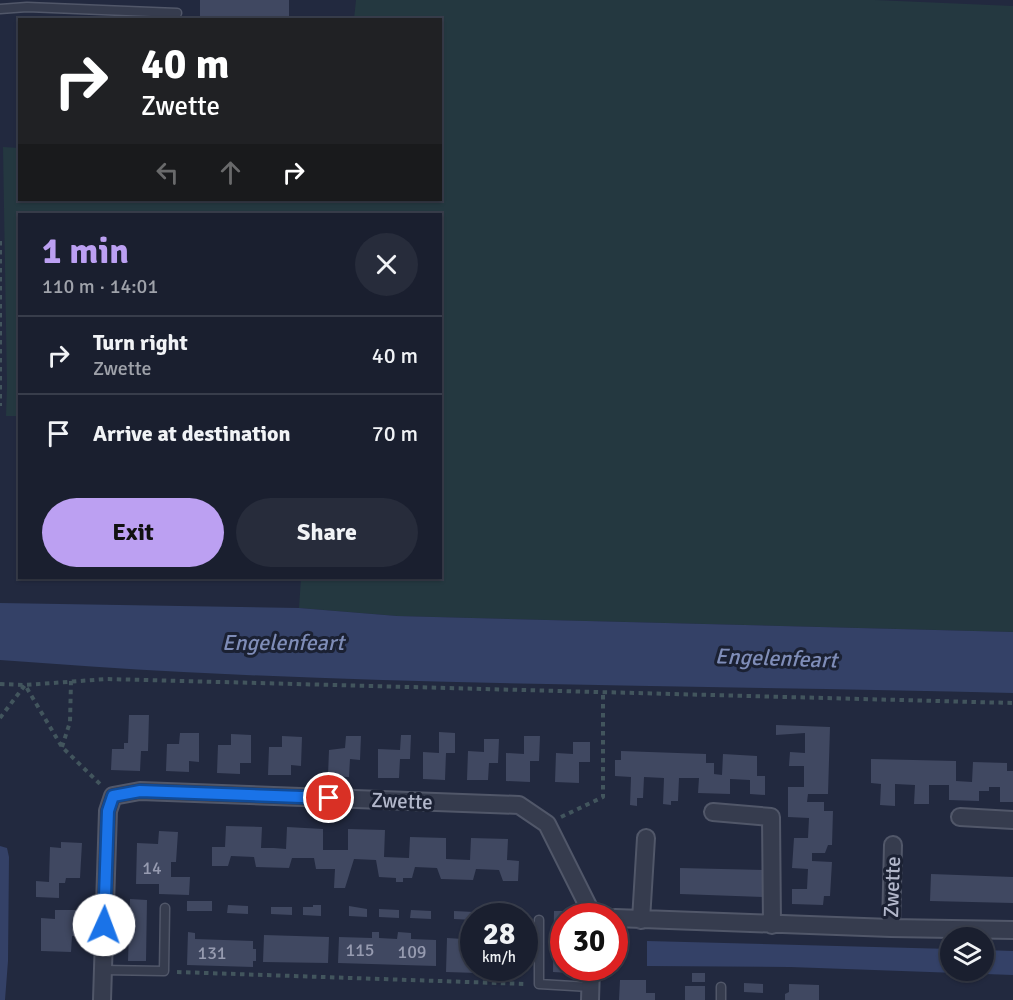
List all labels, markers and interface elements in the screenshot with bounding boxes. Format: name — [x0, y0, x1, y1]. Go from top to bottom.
text: 40 m — [141, 39, 230, 90]
icon: right — [42, 42, 120, 120]
text: Zwette — [141, 90, 220, 123]
icon: left — [151, 156, 184, 189]
icon: ahead — [214, 156, 247, 189]
icon: right — [277, 156, 310, 189]
text: 1 min — [42, 229, 129, 274]
button: close — [355, 233, 418, 296]
text: 110 m · 14:01 — [42, 274, 158, 299]
text: Turn right — [93, 329, 188, 356]
icon: right — [42, 339, 75, 372]
text: 40 m — [372, 342, 418, 369]
text: Zwette — [93, 356, 152, 381]
icon: arrive — [42, 417, 75, 450]
text: Arrive at destination — [93, 420, 290, 447]
text: 70 m — [372, 420, 418, 447]
button: Exit — [42, 498, 224, 567]
button: Share — [236, 498, 418, 567]
water label: Engelenfeart — [222, 629, 346, 656]
water label: Engelenfeart — [715, 642, 840, 674]
pin — [303, 772, 354, 823]
icon: arrive — [312, 781, 345, 814]
street label: Zwette — [371, 787, 433, 815]
street label: Zwette — [878, 856, 906, 918]
house number: 14 — [142, 857, 162, 879]
position arrow — [72, 893, 136, 957]
speed limit sign: 30 — [550, 903, 628, 981]
text: 28 — [483, 916, 515, 953]
map controls — [940, 927, 994, 981]
button: layers — [940, 927, 994, 981]
house number: 115 — [345, 939, 375, 961]
house number: 109 — [397, 941, 427, 963]
house number: 131 — [197, 942, 227, 964]
text: km/h — [482, 948, 516, 966]

